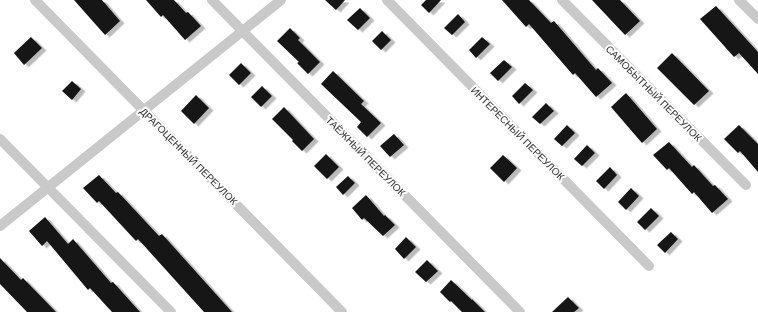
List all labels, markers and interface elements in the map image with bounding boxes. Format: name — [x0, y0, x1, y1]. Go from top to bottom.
street label: САМОБЫТНЫЙ ПЕРЕУЛОК — [603, 43, 705, 144]
street label: ИНТЕРЕСНЫЙ ПЕРЕУЛОК — [468, 84, 567, 183]
street label: ДРАГОЦЕННЫЙ ПЕРЕУЛОК — [137, 105, 240, 208]
street label: ТАЁЖНЫЙ ПЕРЕУЛОК — [323, 114, 408, 199]

